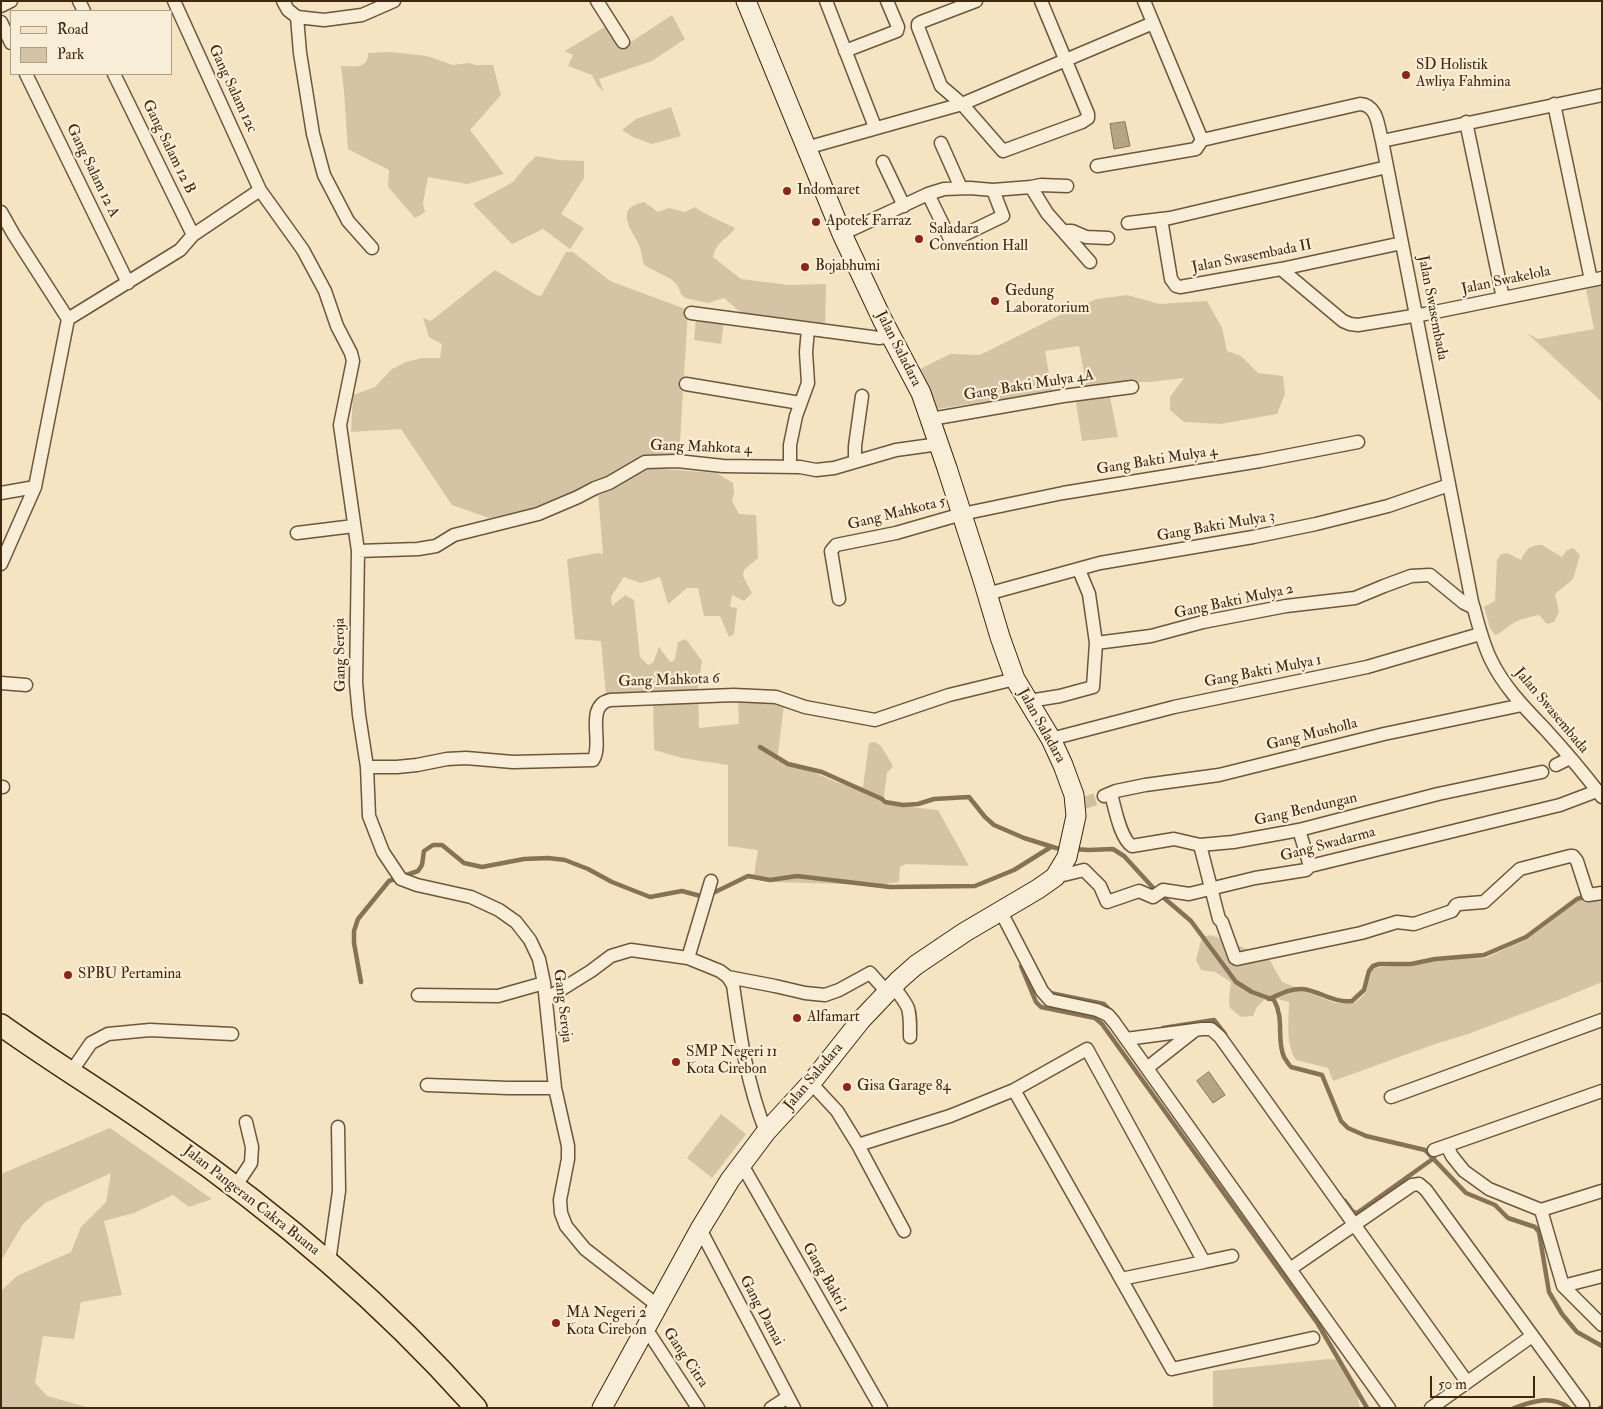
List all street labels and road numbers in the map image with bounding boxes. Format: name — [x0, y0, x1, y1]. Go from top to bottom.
street label: Gang Salam 12c — [204, 42, 260, 136]
street label: Gang Salam 12 B — [137, 97, 199, 197]
street label: Gang Salam 12 A — [62, 121, 122, 221]
street label: Jalan Swasembada II — [1191, 237, 1313, 277]
street label: Jalan Swasembada — [1413, 254, 1451, 362]
street label: Jalan Swakelola — [1460, 263, 1552, 299]
street label: Jalan Saladara — [871, 308, 925, 390]
street label: Gang Bakti Mulya 4A — [963, 367, 1095, 405]
street label: Gang Mahkota 4 — [650, 437, 752, 459]
street label: Gang Bakti Mulya 4 — [1095, 443, 1219, 479]
street label: Gang Mahkota 5 — [846, 493, 948, 535]
street label: Gang Bakti Mulya 3 — [1156, 508, 1276, 546]
street label: Gang Bakti Mulya 2 — [1173, 581, 1295, 623]
street label: Gang Seroja — [331, 618, 351, 692]
street label: Gang Bakti Mulya 1 — [1203, 652, 1323, 692]
street label: Jalan Swasembada — [1510, 664, 1592, 758]
street label: Gang Mahkota 6 — [618, 670, 720, 692]
street label: Jalan Saladara — [1013, 685, 1069, 767]
street label: Gang Musholla — [1265, 715, 1359, 755]
street label: Gang Bendungan — [1253, 789, 1359, 831]
street label: Gang Swadarma — [1279, 824, 1377, 866]
street label: Gang Seroja — [549, 968, 575, 1044]
street label: Jalan Saladara — [781, 1040, 847, 1114]
street label: Jalan Pangeran Cakra Buana — [179, 1142, 323, 1260]
street label: Gang Bakti 1 — [798, 1240, 852, 1316]
street label: Gang Damai — [735, 1273, 787, 1349]
street label: Gang Citra — [658, 1325, 712, 1391]

